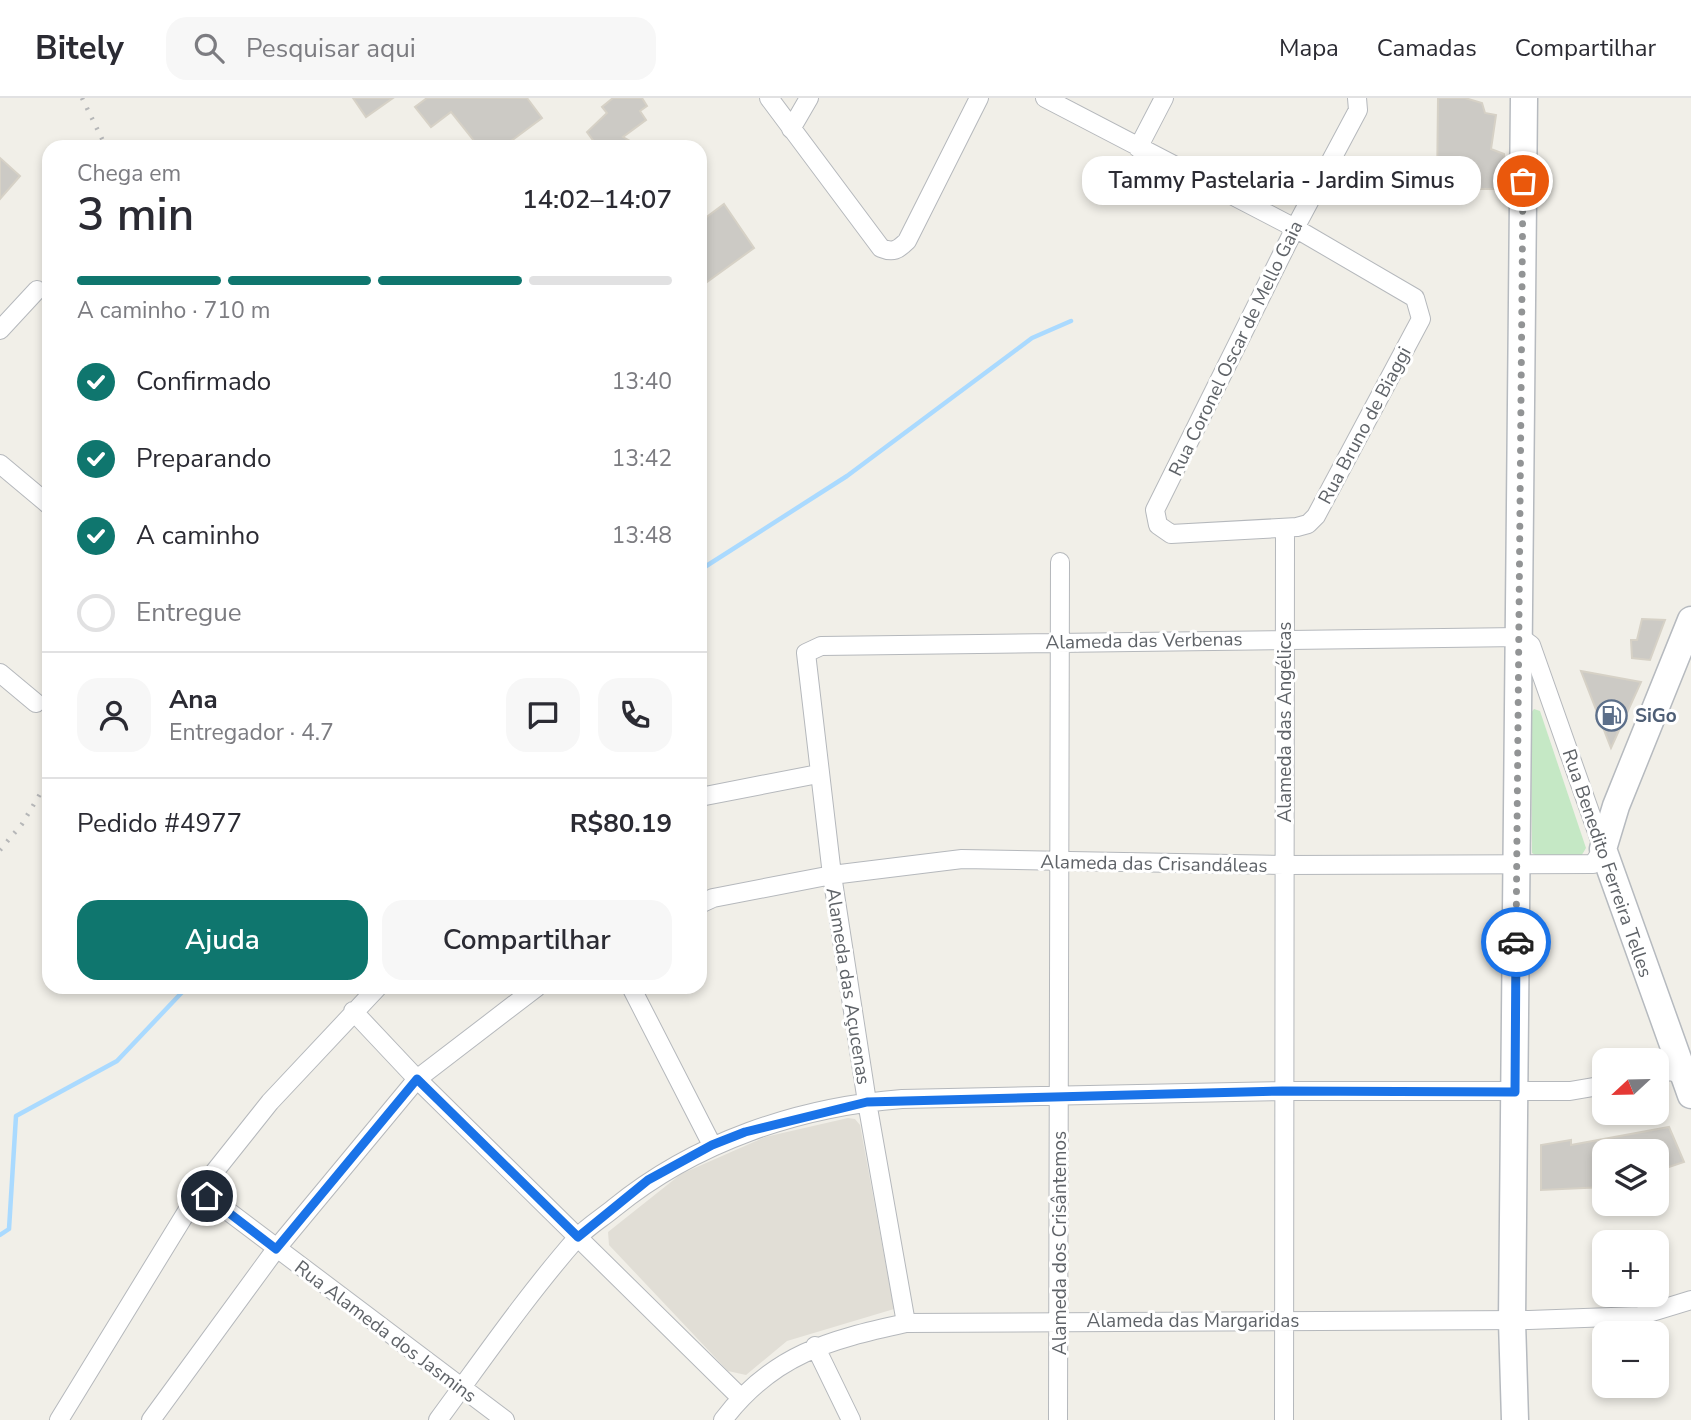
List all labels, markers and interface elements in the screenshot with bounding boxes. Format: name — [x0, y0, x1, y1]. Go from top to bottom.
search box — [166, 17, 656, 80]
text: Bitely — [35, 26, 124, 71]
icon: search — [190, 29, 228, 67]
text: Pesquisar aqui — [246, 31, 416, 66]
text: Mapa — [1279, 32, 1339, 64]
text: Camadas — [1377, 32, 1477, 64]
text: Compartilhar — [1515, 32, 1656, 64]
pin — [1493, 151, 1553, 211]
callout: Tammy Pastelaria - Jardim Simus — [1082, 156, 1481, 206]
text: Chega em — [77, 158, 181, 189]
icon: bag — [1504, 162, 1542, 200]
text: Tammy Pastelaria - Jardim Simus — [1108, 165, 1455, 196]
text: 14:02–14:07 — [522, 182, 672, 217]
text: 3 min — [77, 183, 194, 246]
street label: Rua Coronel Oscar de Mello Gaia — [1163, 216, 1309, 481]
text: A caminho · 710 m — [77, 295, 270, 326]
street label: Rua Bruno de Biaggi — [1312, 342, 1417, 509]
icon: check — [77, 363, 115, 401]
text: Confirmado — [136, 364, 271, 399]
text: 13:40 — [612, 366, 672, 397]
icon: check — [77, 440, 115, 478]
text: Preparando — [136, 441, 271, 476]
text: 13:42 — [612, 443, 672, 474]
icon: check — [77, 517, 115, 555]
text: A caminho — [136, 518, 260, 553]
text: 13:48 — [612, 520, 672, 551]
text: Entregue — [136, 595, 242, 630]
street label: Alameda das Angélicas — [1272, 622, 1298, 822]
street label: Alameda das Verbenas — [1045, 626, 1243, 656]
button: person — [77, 678, 151, 752]
button: chat — [506, 678, 580, 752]
button: phone — [598, 678, 672, 752]
text: Ana — [169, 682, 218, 717]
fuel station icon: SiGo — [1595, 698, 1629, 732]
place label: SiGo — [1635, 703, 1677, 729]
text: Entregador · 4.7 — [169, 717, 334, 748]
street label: Rua Benedito Ferreira Telles — [1556, 746, 1658, 981]
text: Pedido #4977 — [77, 806, 242, 841]
text: R$80.19 — [570, 806, 672, 841]
street label: Alameda das Crisandáleas — [1040, 849, 1268, 879]
street label: Alameda das Açucenas — [820, 886, 876, 1086]
button: Ajuda — [77, 900, 368, 980]
button: Compartilhar — [382, 900, 672, 980]
courier — [1481, 907, 1551, 977]
icon: car — [1497, 923, 1535, 961]
north arrow — [1592, 1048, 1670, 1125]
map controls — [1592, 1048, 1669, 1398]
street label: Alameda dos Crisântemos — [1047, 1131, 1073, 1355]
button: layers — [1592, 1139, 1669, 1216]
pin — [177, 1166, 237, 1226]
icon: home — [188, 1177, 226, 1215]
button: + — [1592, 1230, 1669, 1307]
street label: Rua Alameda dos Jasmins — [289, 1255, 482, 1409]
street label: Alameda das Margaridas — [1087, 1308, 1299, 1334]
button: − — [1592, 1321, 1669, 1398]

